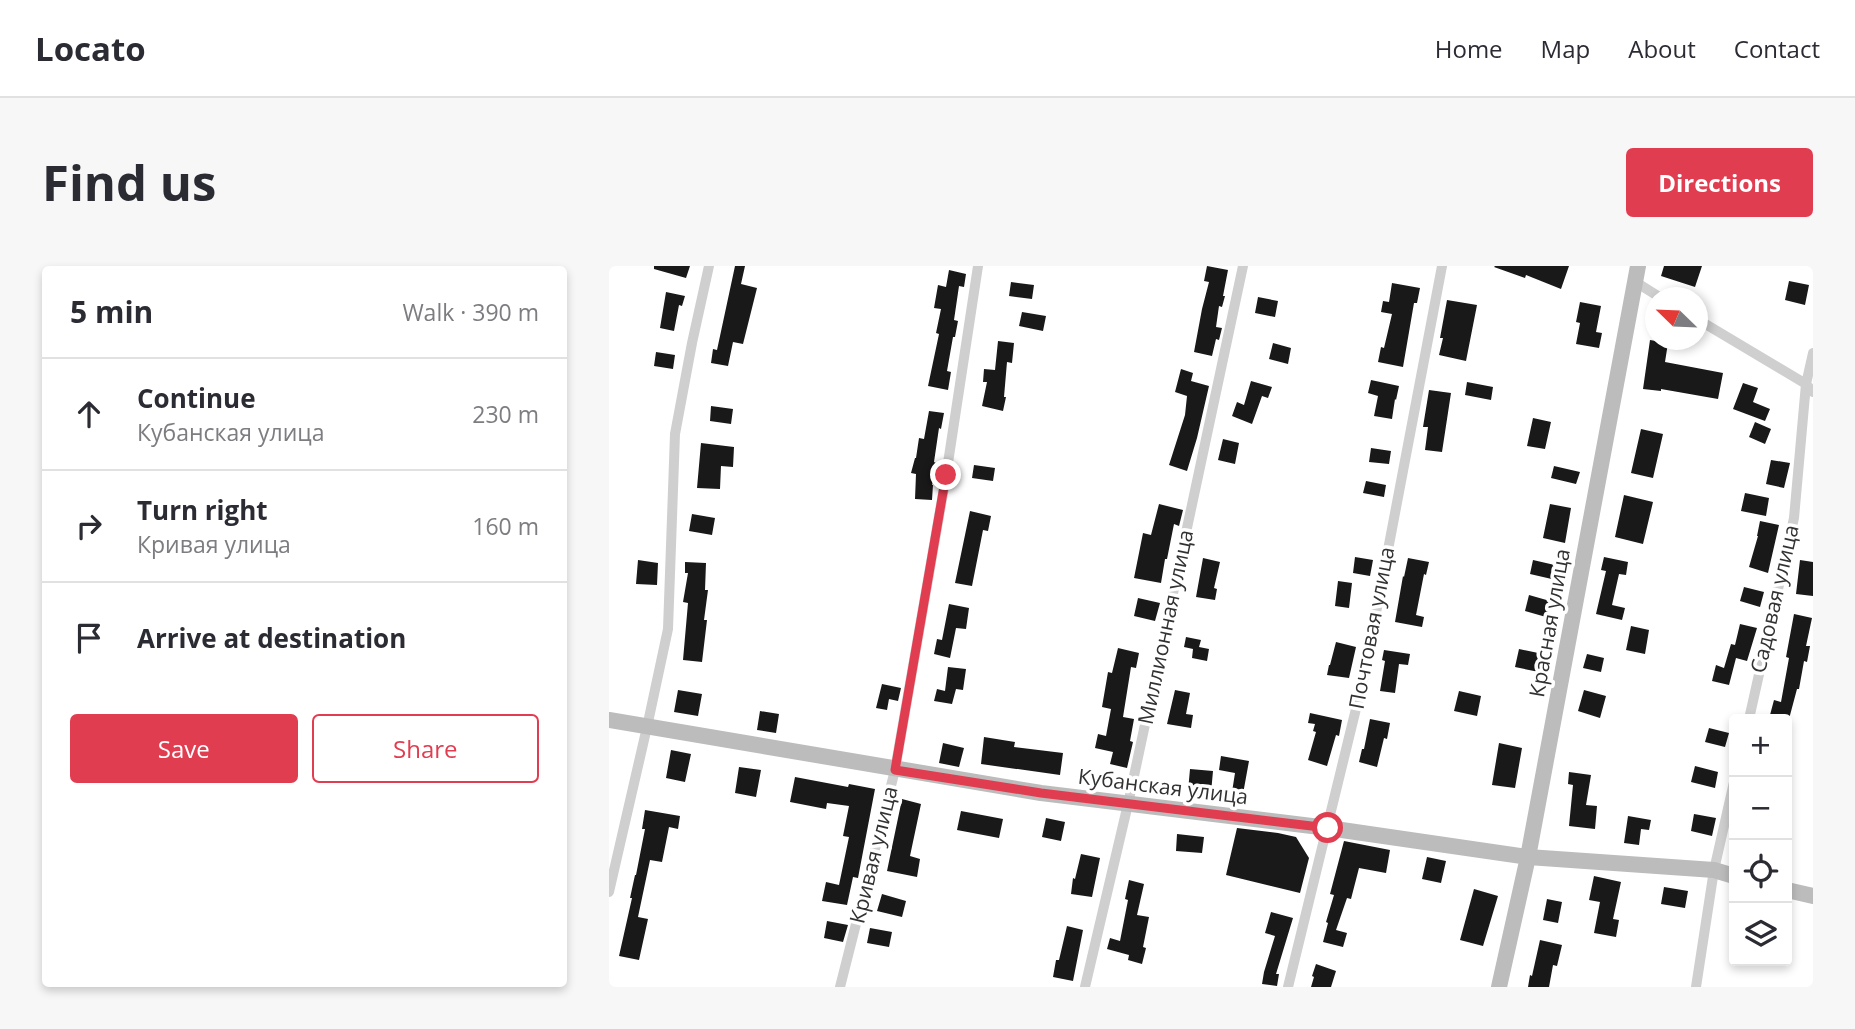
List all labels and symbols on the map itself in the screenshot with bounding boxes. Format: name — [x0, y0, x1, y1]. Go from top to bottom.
north arrow — [1645, 287, 1708, 350]
route end — [930, 459, 961, 490]
street label: Садовая улица — [1743, 522, 1805, 676]
street label: Миллионная улица — [1131, 527, 1199, 727]
street label: Почтовая улица — [1342, 544, 1400, 711]
street label: Красная улица — [1522, 546, 1576, 699]
street label: Кубанская улица — [1076, 762, 1250, 810]
street label: Кривая улица — [842, 783, 904, 926]
route start — [1312, 812, 1343, 843]

